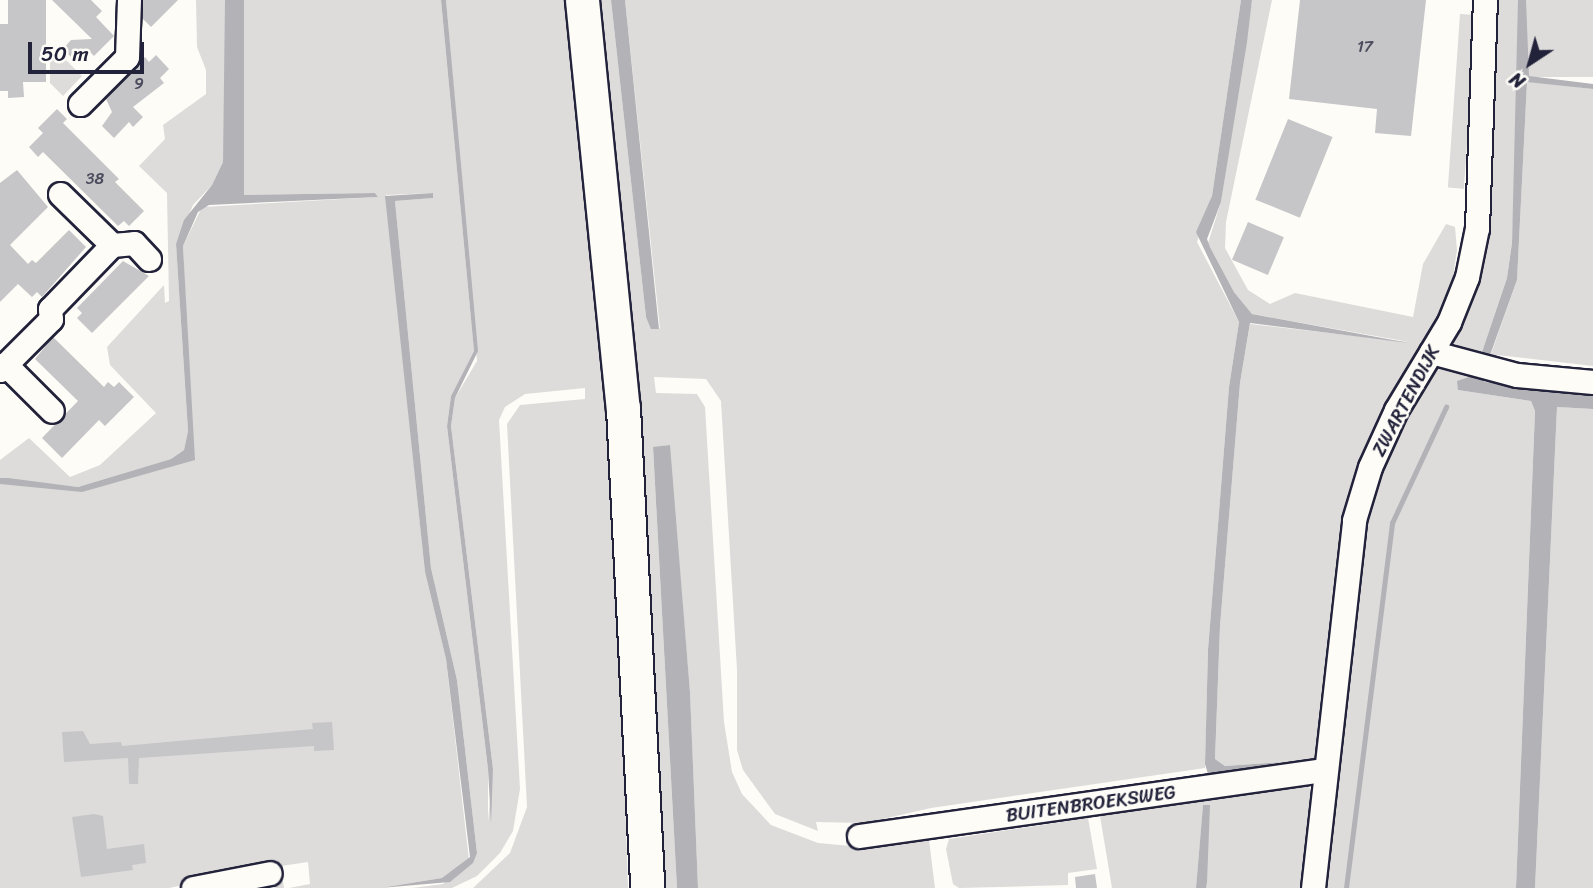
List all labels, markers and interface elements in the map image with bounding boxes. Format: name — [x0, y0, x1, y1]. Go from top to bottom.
scale bar — [32, 28, 147, 72]
north arrow — [1495, 28, 1565, 98]
text: 50 m — [41, 35, 89, 73]
house number: 17 — [1357, 37, 1373, 57]
text: N — [1502, 63, 1532, 98]
house number: 9 — [134, 74, 144, 94]
house number: 38 — [86, 169, 104, 189]
street label: ZWARTENDIJK — [1367, 342, 1445, 460]
street label: BUITENBROEKSWEG — [1005, 781, 1177, 827]

